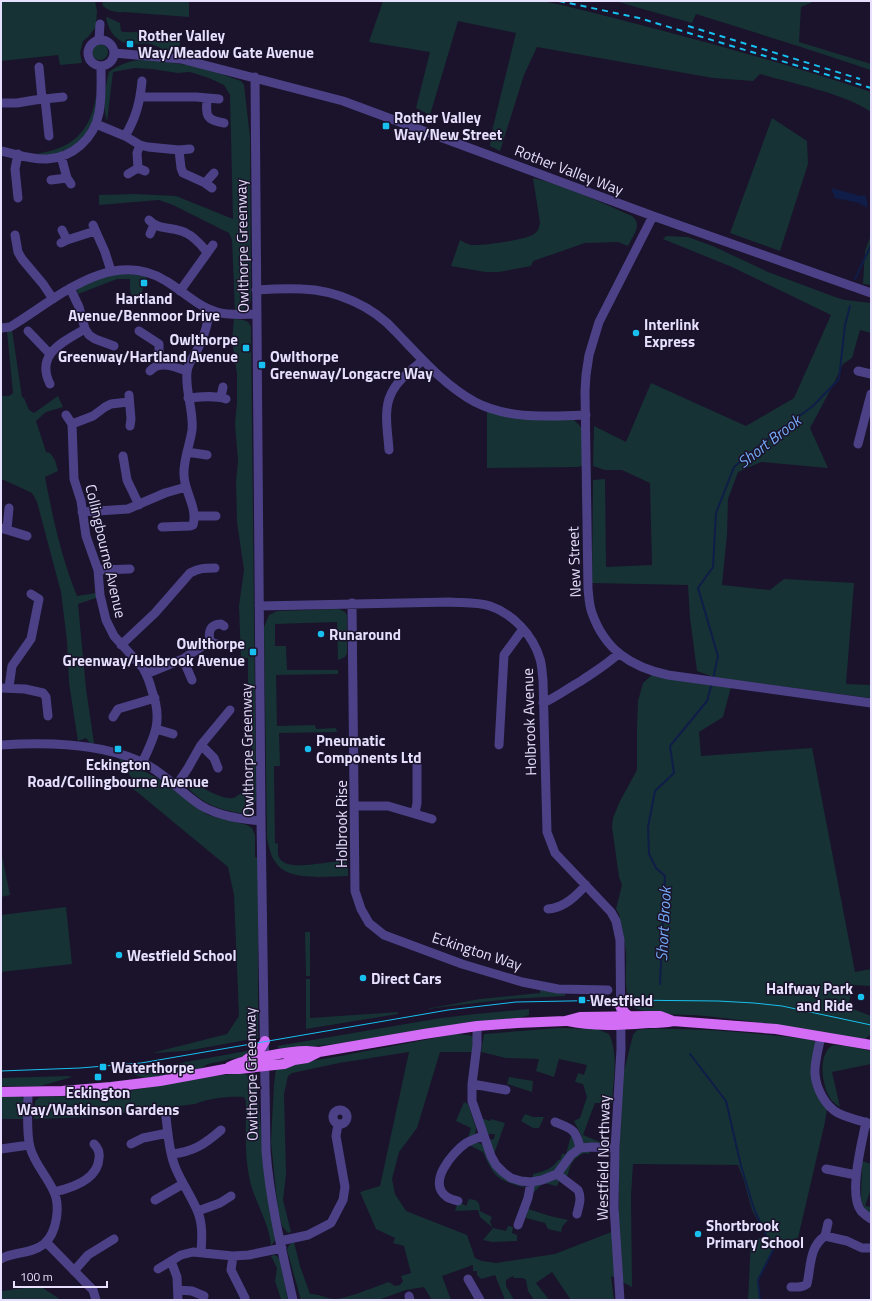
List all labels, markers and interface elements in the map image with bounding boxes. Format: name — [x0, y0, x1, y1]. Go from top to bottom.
place label: Rother Valley Way/Meadow Gate Avenue — [138, 24, 314, 64]
marker: Rother Valley Way/Meadow Gate Avenue — [125, 39, 135, 49]
place label: Rother Valley Way/New Street — [394, 106, 503, 146]
marker: Rother Valley Way/New Street — [381, 121, 391, 131]
street label: Rother Valley Way — [511, 139, 627, 201]
street label: Owlthorpe Greenway — [229, 179, 255, 313]
marker: Hartland Avenue/Benmoor Drive — [139, 278, 149, 288]
place label: Hartland Avenue/Benmoor Drive — [68, 287, 220, 327]
place label: Interlink Express — [644, 313, 699, 353]
place label: Owlthorpe Greenway/Hartland Avenue — [58, 328, 238, 368]
marker: Interlink Express — [631, 328, 641, 338]
marker: Owlthorpe Greenway/Hartland Avenue — [241, 343, 251, 353]
place label: Owlthorpe Greenway/Longacre Way — [270, 345, 433, 385]
marker: Owlthorpe Greenway/Longacre Way — [257, 360, 267, 370]
water label: Short Brook — [732, 407, 807, 473]
street label: Collingbourne Avenue — [79, 482, 133, 620]
street label: New Street — [561, 525, 587, 598]
place label: Runaround — [329, 623, 401, 646]
marker: Runaround — [316, 629, 326, 639]
place label: Owlthorpe Greenway/Holbrook Avenue — [62, 632, 245, 672]
marker: Owlthorpe Greenway/Holbrook Avenue — [248, 647, 258, 657]
street label: Holbrook Avenue — [516, 668, 542, 776]
street label: Owlthorpe Greenway — [234, 683, 260, 817]
place label: Pneumatic Components Ltd — [316, 729, 421, 769]
marker: Eckington Road/Collingbourne Avenue — [113, 744, 123, 754]
marker: Pneumatic Components Ltd — [303, 744, 313, 754]
place label: Eckington Road/Collingbourne Avenue — [27, 753, 209, 793]
street label: Holbrook Rise — [330, 780, 353, 868]
water label: Short Brook — [649, 884, 677, 962]
street label: Eckington Way — [429, 926, 525, 976]
place label: Westfield School — [127, 944, 236, 967]
marker: Westfield School — [114, 950, 124, 960]
place label: Direct Cars — [371, 967, 442, 990]
marker: Direct Cars — [358, 973, 368, 983]
place label: Halfway Park and Ride — [766, 977, 853, 1017]
place label: Westfield — [590, 989, 653, 1012]
marker: Halfway Park and Ride — [856, 992, 866, 1002]
marker: Westfield — [577, 995, 587, 1005]
street label: Owlthorpe Greenway — [238, 1007, 264, 1141]
place label: Waterthorpe — [111, 1056, 195, 1079]
marker: Waterthorpe — [98, 1062, 108, 1072]
marker: Eckington Way/Watkinson Gardens — [93, 1072, 103, 1082]
place label: Eckington Way/Watkinson Gardens — [17, 1081, 179, 1121]
street label: Westfield Northway — [590, 1095, 616, 1221]
place label: Shortbrook Primary School — [706, 1214, 804, 1254]
marker: Shortbrook Primary School — [693, 1229, 703, 1239]
scale bar — [14, 1263, 107, 1289]
text: 100 m — [20, 1267, 53, 1286]

